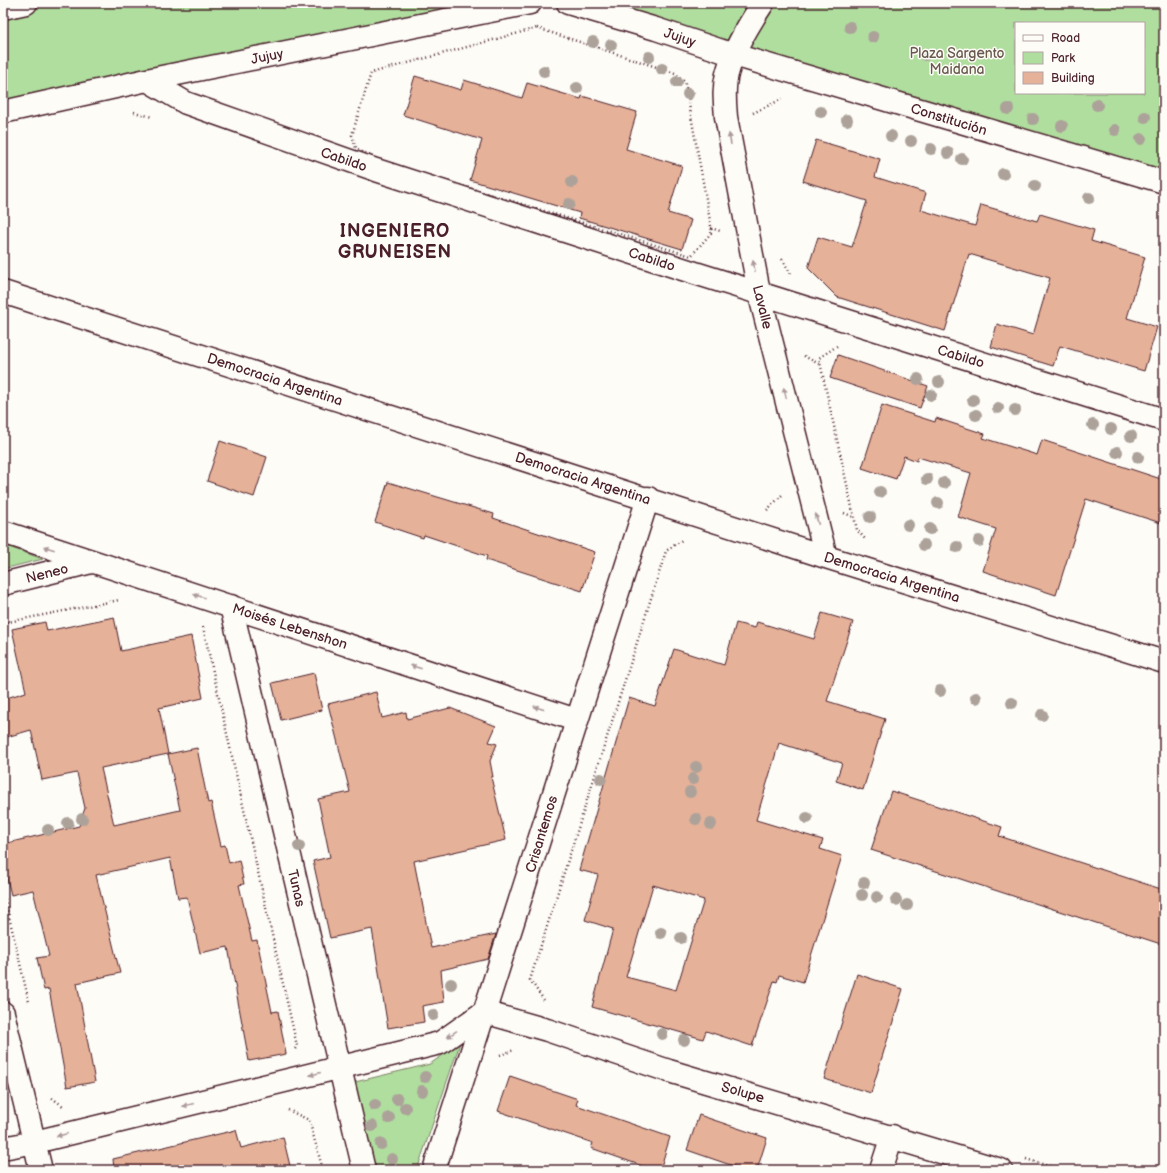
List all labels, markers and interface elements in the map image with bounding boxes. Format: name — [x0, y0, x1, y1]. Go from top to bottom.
legend — [1015, 22, 1145, 94]
street label: Jujuy — [662, 24, 699, 51]
text: Road — [1051, 31, 1080, 46]
street label: Jujuy — [249, 45, 285, 68]
park label: Plaza Sargento Maidana — [909, 45, 1005, 78]
text: Park — [1051, 51, 1075, 66]
text: Building — [1051, 71, 1095, 86]
street label: Constitución — [909, 100, 989, 139]
one-way arrow — [727, 133, 733, 145]
street label: Cabildo — [318, 144, 369, 175]
district label: INGENIERO GRUNEISEN — [338, 221, 452, 263]
street label: Cabildo — [626, 244, 677, 275]
one-way arrow — [751, 260, 757, 273]
street label: Lavalle — [749, 283, 776, 331]
street label: Cabildo — [935, 341, 986, 372]
street label: Democracia Argentina — [205, 350, 345, 409]
one-way arrow — [782, 387, 788, 399]
street label: Democracia Argentina — [513, 449, 653, 508]
one-way arrow — [814, 513, 820, 525]
one-way arrow — [42, 544, 54, 550]
street label: Democracia Argentina — [822, 549, 962, 606]
street label: Neneo — [24, 560, 70, 587]
one-way arrow — [193, 593, 205, 599]
street label: Moisés Lebenshon — [230, 600, 350, 653]
one-way arrow — [410, 664, 422, 670]
one-way arrow — [533, 705, 545, 711]
street label: Crisantemos — [522, 794, 561, 875]
street label: Tunas — [284, 868, 309, 909]
one-way arrow — [447, 1030, 457, 1038]
one-way arrow — [308, 1071, 320, 1077]
street label: Solupe — [719, 1078, 766, 1107]
one-way arrow — [182, 1102, 194, 1108]
one-way arrow — [56, 1133, 68, 1139]

